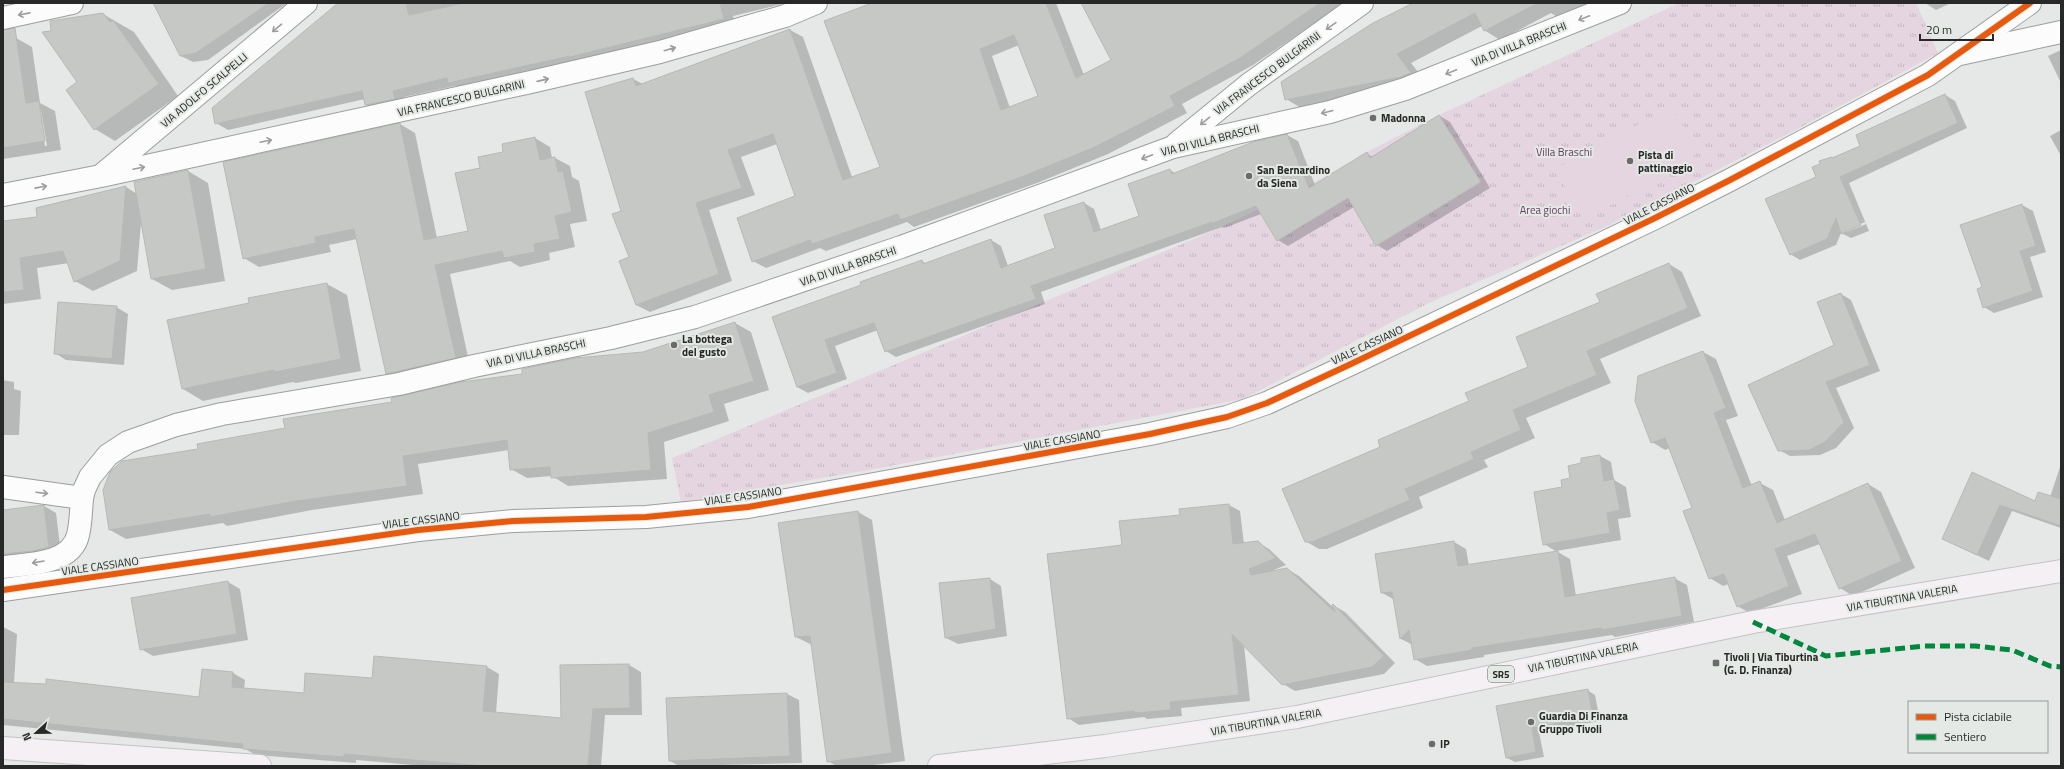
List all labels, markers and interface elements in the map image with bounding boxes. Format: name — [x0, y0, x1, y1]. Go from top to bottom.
one-way arrow — [18, 10, 31, 18]
one-way arrow — [1579, 14, 1591, 22]
scale bar — [1920, 16, 1993, 42]
street label: VIA DI VILLA BRASCHI — [1469, 18, 1569, 70]
text: 20 m — [1926, 20, 1952, 39]
one-way arrow — [1325, 21, 1336, 30]
one-way arrow — [271, 24, 282, 33]
street label: VIA FRANCESCO BULGARINI — [1210, 28, 1324, 118]
one-way arrow — [663, 45, 676, 52]
street label: VIA ADOLFO SCALPELLI — [157, 49, 251, 131]
one-way arrow — [1445, 68, 1457, 76]
one-way arrow — [536, 75, 549, 83]
street label: VIA FRANCESCO BULGARINI — [396, 76, 526, 120]
one-way arrow — [1321, 109, 1334, 116]
place label: Madonna — [1381, 110, 1426, 126]
marker: Madonna — [1368, 113, 1378, 123]
one-way arrow — [1199, 116, 1210, 125]
street label: VIA DI VILLA BRASCHI — [1159, 120, 1261, 160]
one-way arrow — [259, 137, 272, 145]
park label: Villa Braschi — [1536, 144, 1592, 160]
place label: Pista di pattinaggio — [1638, 147, 1693, 176]
one-way arrow — [1141, 153, 1153, 161]
marker: Pista di pattinaggio — [1625, 156, 1635, 166]
place label: San Bernardino da Siena — [1257, 162, 1330, 191]
one-way arrow — [132, 164, 145, 172]
marker: San Bernardino da Siena — [1244, 171, 1254, 181]
street label: VIALE CASSIANO — [1621, 179, 1697, 229]
one-way arrow — [34, 183, 47, 191]
park label: Area giochi — [1520, 202, 1570, 218]
street label: VIA DI VILLA BRASCHI — [798, 242, 898, 290]
street label: VIALE CASSIANO — [1328, 321, 1406, 369]
place label: La bottega del gusto — [682, 331, 733, 360]
street label: VIA DI VILLA BRASCHI — [485, 335, 587, 371]
marker: La bottega del gusto — [669, 340, 679, 350]
street label: VIALE CASSIANO — [1022, 425, 1102, 455]
street label: VIALE CASSIANO — [703, 483, 783, 509]
one-way arrow — [35, 489, 48, 497]
street label: VIALE CASSIANO — [381, 507, 461, 533]
street label: VIALE CASSIANO — [60, 553, 140, 579]
one-way arrow — [32, 558, 45, 566]
street label: VIA TIBURTINA VALERIA — [1845, 580, 1959, 616]
street label: VIA TIBURTINA VALERIA — [1527, 637, 1640, 676]
place label: Tivoli | Via Tiburtina (G. D. Finanza) — [1724, 649, 1819, 678]
marker: Tivoli | Via Tiburtina (G. D. Finanza) — [1711, 658, 1721, 668]
road number: SR5 — [1488, 666, 1514, 682]
legend — [1908, 701, 2048, 753]
street label: VIA TIBURTINA VALERIA — [1209, 704, 1323, 740]
text: Pista ciclabile — [1944, 707, 2012, 726]
place label: Guardia Di Finanza Gruppo Tivoli — [1539, 708, 1628, 737]
north arrow — [16, 713, 56, 753]
marker: Guardia Di Finanza Gruppo Tivoli — [1526, 717, 1536, 727]
text: Sentiero — [1944, 727, 1986, 746]
text: N — [18, 730, 36, 743]
place label: IP — [1440, 736, 1450, 752]
marker: IP — [1427, 739, 1437, 749]

